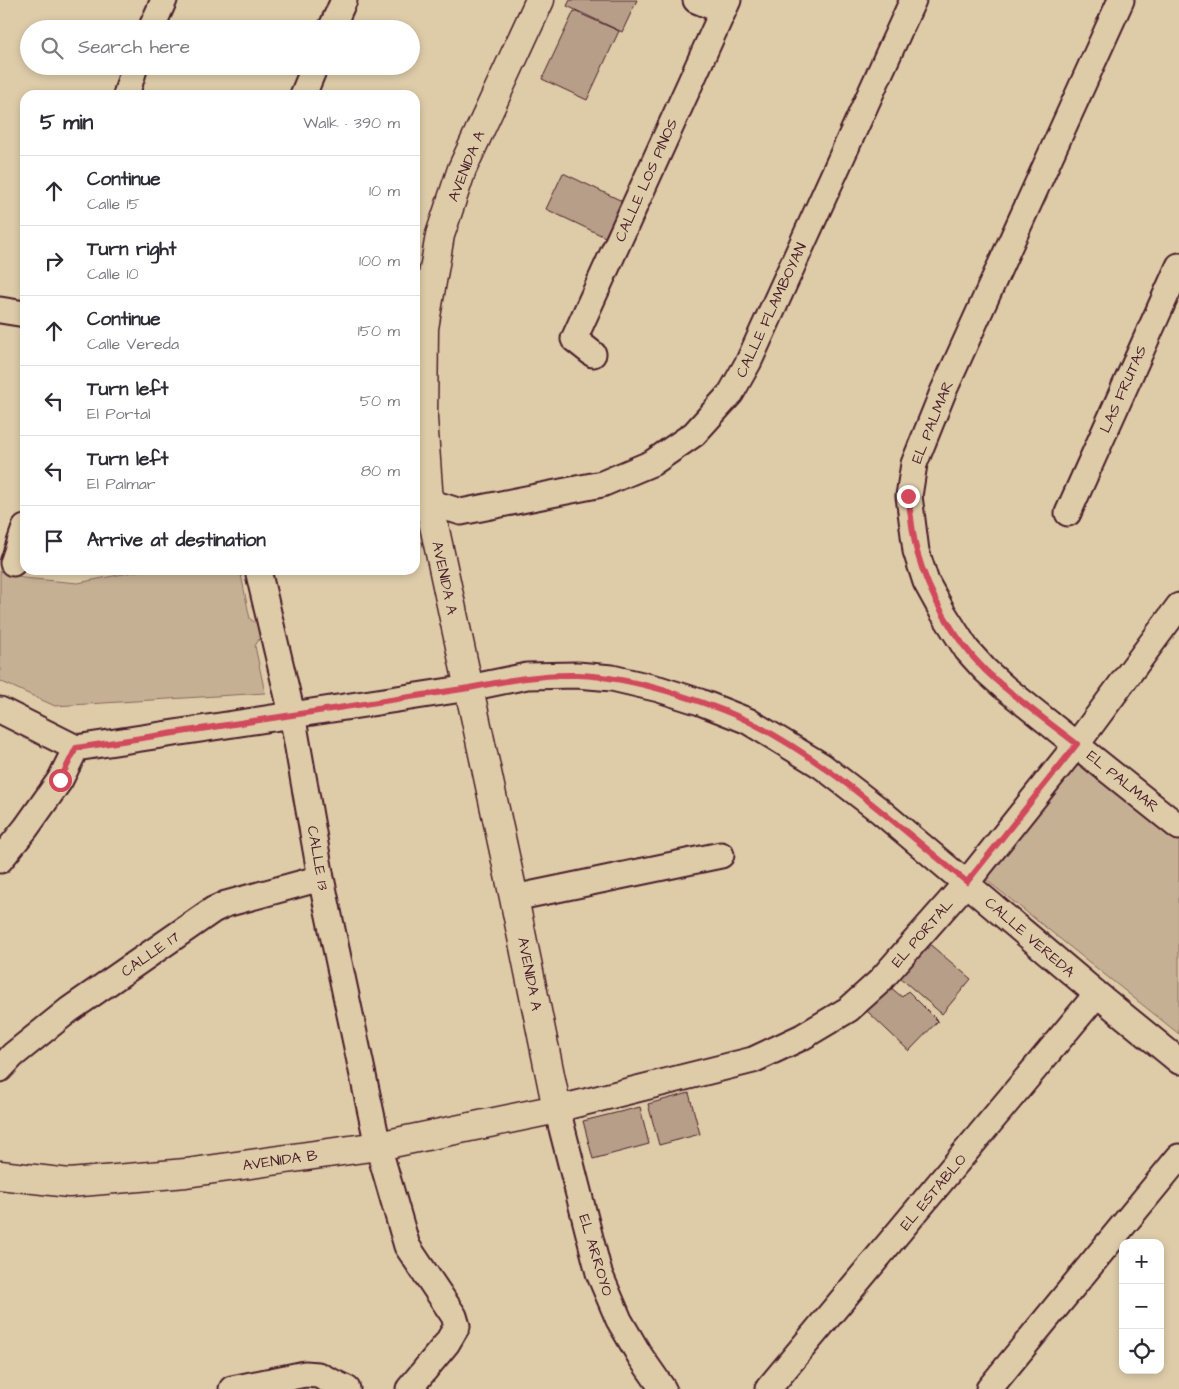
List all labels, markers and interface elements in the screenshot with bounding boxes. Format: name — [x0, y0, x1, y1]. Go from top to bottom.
search box — [20, 20, 420, 75]
icon: search — [38, 34, 66, 62]
text: Search here — [78, 34, 190, 61]
text: 5 min — [40, 108, 93, 137]
text: Walk · 390 m — [303, 112, 400, 134]
street label: CALLE LOS PINOS — [610, 115, 683, 245]
street label: AVENIDA A — [443, 127, 490, 205]
text: Continue — [87, 166, 161, 193]
icon: ahead — [40, 177, 68, 205]
text: 10 m — [369, 180, 400, 202]
text: Calle 15 — [87, 193, 140, 215]
text: Turn right — [87, 236, 176, 263]
street label: CALLE FLAMBOYAN — [731, 239, 812, 381]
icon: right — [40, 247, 68, 275]
text: 100 m — [359, 250, 400, 272]
text: Calle 10 — [87, 263, 139, 285]
text: Continue — [87, 306, 161, 333]
icon: ahead — [40, 317, 68, 345]
text: 150 m — [358, 320, 400, 342]
text: Calle Vereda — [87, 333, 179, 355]
street label: LAS FRUTAS — [1095, 342, 1152, 436]
text: Turn left — [87, 376, 168, 403]
street label: EL PALMAR — [906, 378, 959, 467]
icon: left — [40, 387, 68, 415]
text: 50 m — [360, 390, 400, 412]
text: El Portal — [87, 403, 151, 425]
text: Turn left — [87, 446, 168, 473]
icon: left — [40, 457, 68, 485]
text: 80 m — [361, 460, 400, 482]
text: El Palmar — [87, 473, 156, 495]
route end — [897, 485, 920, 508]
icon: arrive — [40, 527, 68, 555]
text: Arrive at destination — [87, 527, 266, 554]
street label: AVENIDA A — [426, 539, 463, 617]
street label: EL PALMAR — [1082, 746, 1163, 817]
route start — [49, 769, 72, 792]
street label: CALLE 13 — [301, 824, 334, 892]
street label: CALLE VEREDA — [980, 892, 1080, 983]
street label: EL PORTAL — [887, 894, 959, 972]
street label: CALLE 17 — [117, 927, 184, 982]
street label: AVENIDA A — [512, 936, 547, 1013]
street label: AVENIDA B — [241, 1145, 319, 1176]
street label: EL ESTABLO — [895, 1150, 972, 1235]
street label: EL ARROYO — [573, 1212, 618, 1299]
map controls — [1119, 1239, 1164, 1374]
button: + — [1119, 1239, 1164, 1284]
button: − — [1119, 1284, 1164, 1329]
button: locate — [1119, 1329, 1164, 1374]

